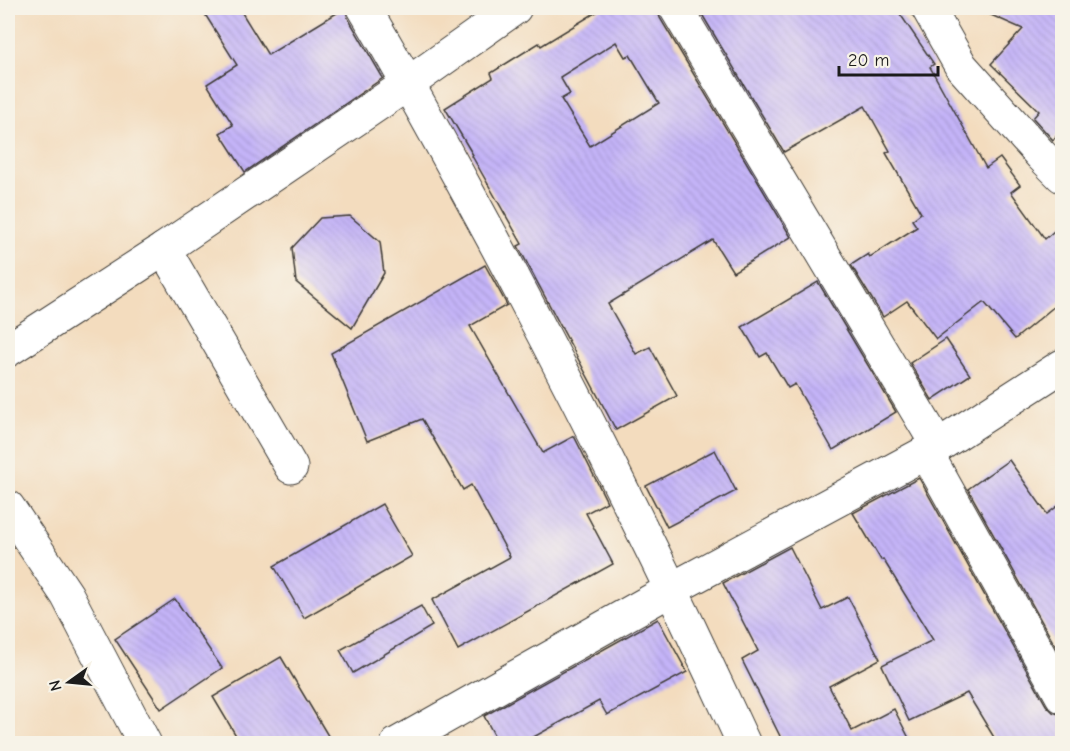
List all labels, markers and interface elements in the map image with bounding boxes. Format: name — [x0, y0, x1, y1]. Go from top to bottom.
scale bar — [839, 39, 938, 77]
text: 20 m — [848, 50, 889, 71]
north arrow — [39, 652, 99, 712]
text: N — [45, 678, 66, 693]

